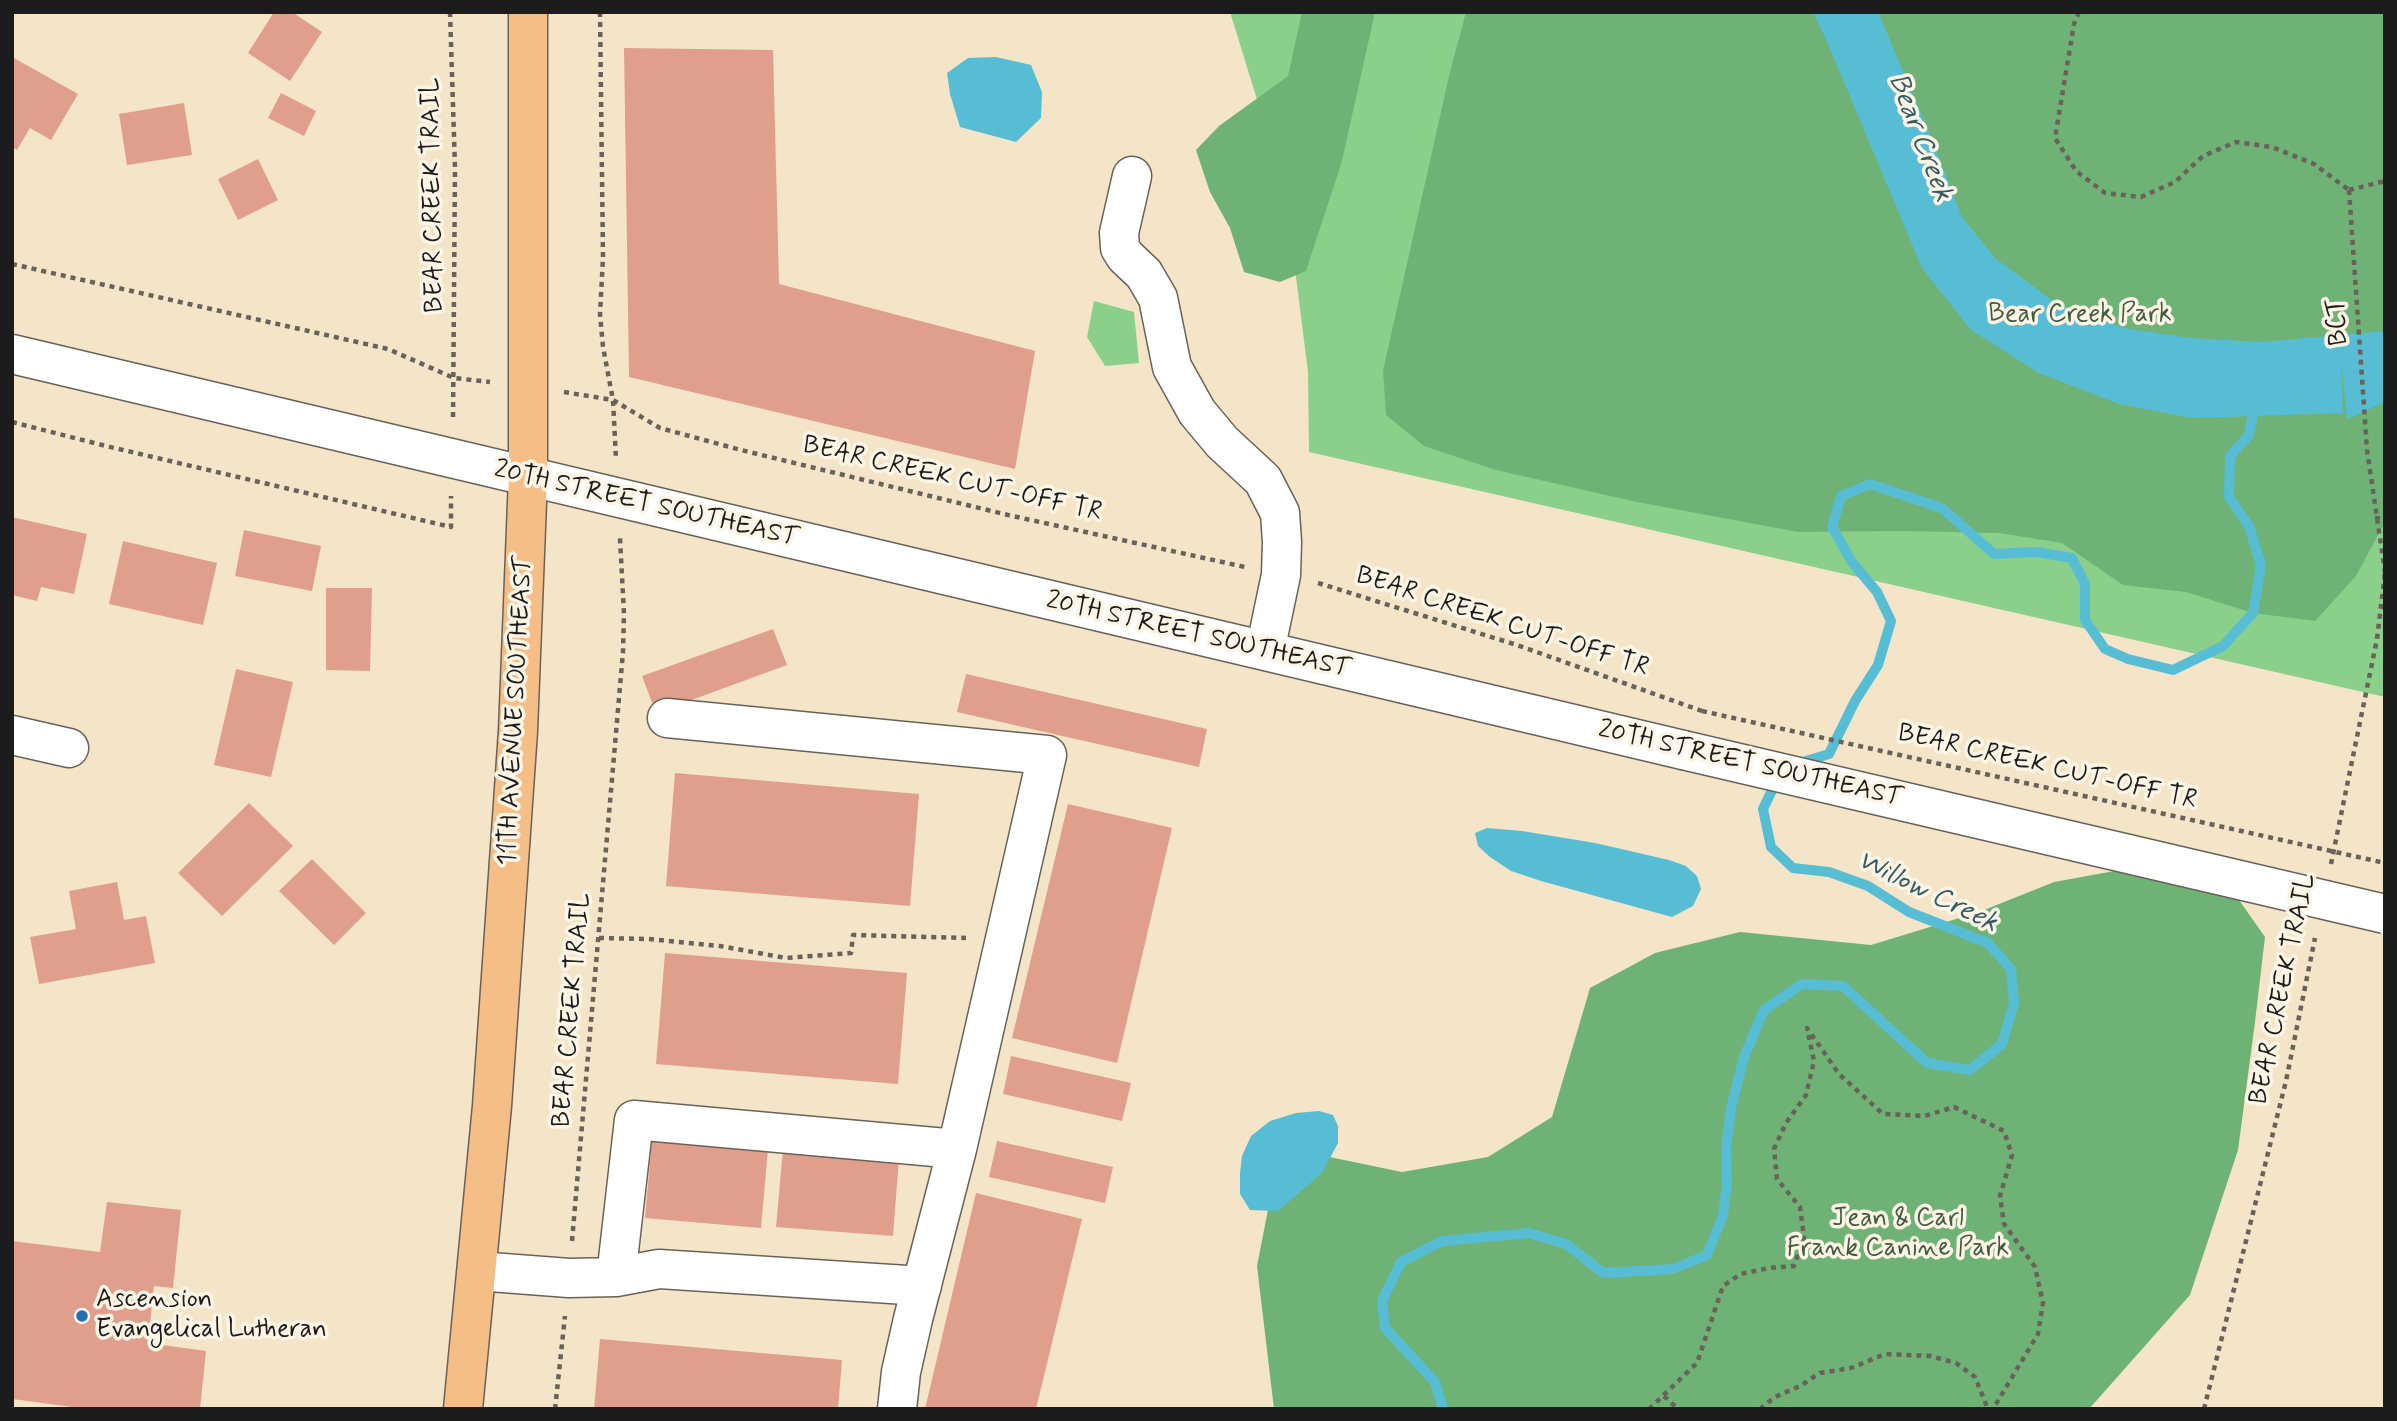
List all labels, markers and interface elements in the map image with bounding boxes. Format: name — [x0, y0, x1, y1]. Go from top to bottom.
water label: Bear Creek — [1879, 69, 1959, 207]
street label: BEAR CREEK TRAIL — [416, 77, 452, 313]
street label: BCT — [2322, 297, 2356, 347]
park label: Bear Creek Park — [1988, 300, 2172, 332]
street label: BEAR CREEK CUT-OFF TR — [799, 430, 1105, 530]
street label: 20TH STREET SOUTHEAST — [491, 455, 801, 555]
street label: 11TH AVENUE SOUTHEAST — [493, 556, 541, 866]
street label: BEAR CREEK CUT-OFF TR — [1352, 561, 1652, 685]
street label: 20TH STREET SOUTHEAST — [1043, 586, 1353, 686]
street label: 20TH STREET SOUTHEAST — [1595, 715, 1905, 815]
street label: BEAR CREEK CUT-OFF TR — [1894, 718, 2200, 818]
water label: Willow Creek — [1851, 844, 2003, 942]
street label: BEAR CREEK TRAIL — [2244, 870, 2324, 1108]
street label: BEAR CREEK TRAIL — [547, 891, 599, 1129]
park label: Jean & Carl Frank Canine Park — [1787, 1204, 2009, 1266]
place label: Ascension Evangelical Lutheran — [96, 1285, 327, 1346]
marker: Ascension Evangelical Lutheran — [74, 1308, 90, 1324]

